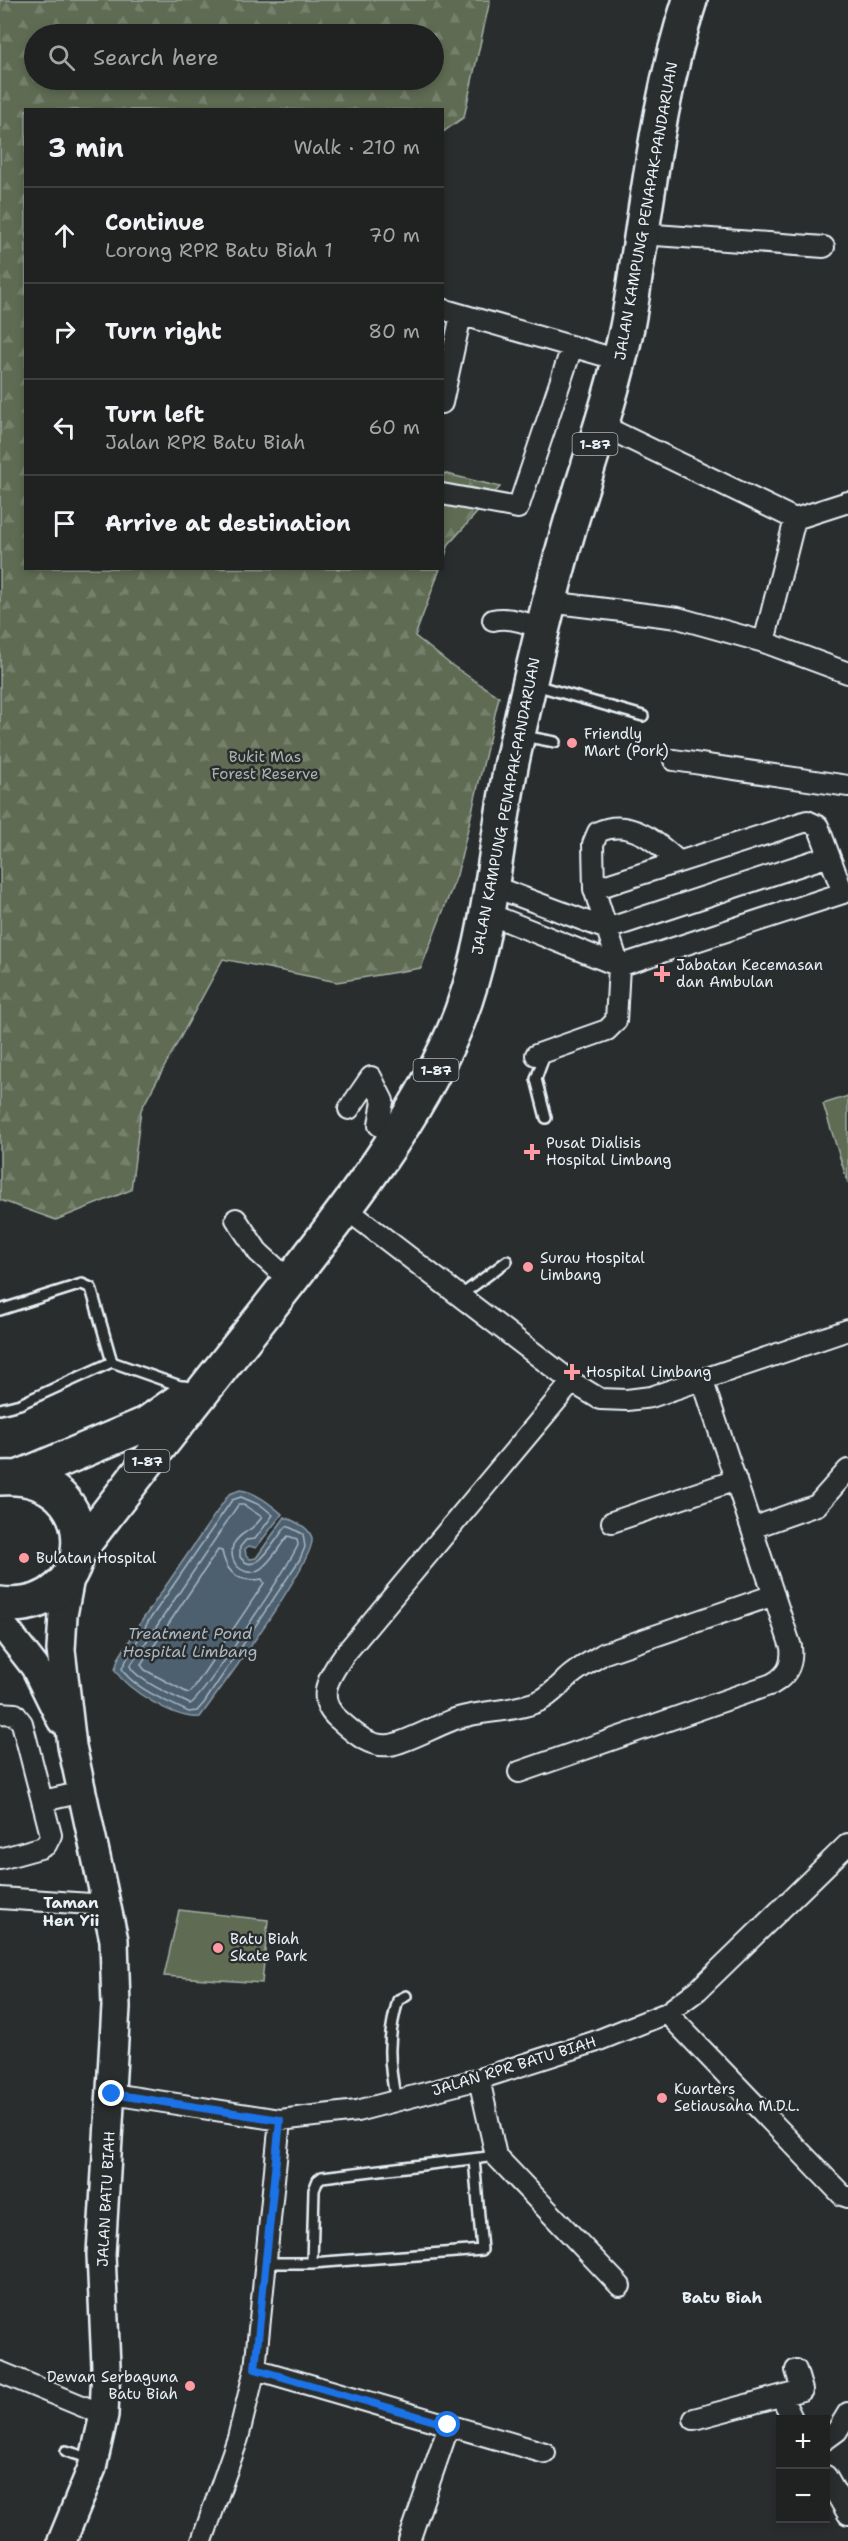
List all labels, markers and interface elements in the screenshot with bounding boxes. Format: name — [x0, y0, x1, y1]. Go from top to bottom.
search box — [24, 24, 444, 90]
icon: search — [45, 41, 78, 74]
text: Search here — [93, 43, 219, 72]
street label: JALAN KAMPUNG PENAPAK-PANDARUAN — [610, 60, 682, 362]
text: 3 min — [48, 130, 124, 165]
text: Walk · 210 m — [294, 134, 420, 160]
text: Continue — [105, 208, 205, 237]
icon: ahead — [48, 219, 81, 252]
text: 70 m — [368, 222, 420, 248]
text: Lorong RPR Batu Biah 1 — [105, 237, 333, 263]
icon: right — [48, 315, 81, 348]
text: Turn right — [105, 317, 222, 346]
text: 80 m — [368, 318, 420, 344]
text: Turn left — [105, 400, 204, 429]
icon: left — [48, 411, 81, 444]
text: 60 m — [368, 414, 420, 440]
text: Jalan RPR Batu Biah — [105, 429, 305, 455]
road number: 1-87 — [572, 433, 618, 455]
icon: arrive — [48, 507, 81, 540]
text: Arrive at destination — [105, 509, 351, 538]
street label: JALAN KAMPUNG PENAPAK-PANDARUAN — [467, 656, 545, 956]
place label: Friendly Mart (Pork) — [584, 724, 669, 761]
marker: Friendly Mart (Pork) — [565, 736, 579, 750]
park label: Bukit Mas Forest Reserve — [211, 747, 319, 784]
place label: Jabatan Kecemasan dan Ambulan — [676, 955, 823, 992]
marker: Jabatan Kecemasan dan Ambulan — [653, 965, 671, 983]
road number: 1-87 — [414, 1059, 458, 1081]
place label: Pusat Dialisis Hospital Limbang — [546, 1133, 672, 1170]
marker: Pusat Dialisis Hospital Limbang — [523, 1143, 541, 1161]
place label: Surau Hospital Limbang — [540, 1248, 645, 1285]
marker: Surau Hospital Limbang — [521, 1260, 535, 1274]
place label: Hospital Limbang — [586, 1362, 712, 1382]
marker: Hospital Limbang — [563, 1363, 581, 1381]
road number: 1-87 — [124, 1450, 170, 1472]
place label: Bulatan Hospital — [36, 1548, 157, 1568]
marker: Bulatan Hospital — [17, 1551, 31, 1565]
water label: Treatment Pond Hospital Limbang — [122, 1623, 258, 1662]
district label: Taman Hen Yii — [43, 1892, 100, 1931]
place label: Batu Biah Skate Park — [230, 1929, 308, 1966]
marker: Batu Biah Skate Park — [211, 1941, 225, 1955]
street label: JALAN RPR BATU BIAH — [429, 2031, 599, 2101]
place label: Kuarters Setiausaha M.D.L. — [674, 2079, 800, 2116]
route end — [98, 2080, 124, 2106]
marker: Kuarters Setiausaha M.D.L. — [655, 2091, 669, 2105]
street label: JALAN BATU BIAH — [92, 2130, 120, 2268]
district label: Batu Biah — [682, 2287, 762, 2308]
place label: Dewan Serbaguna Batu Biah — [47, 2367, 179, 2404]
marker: Dewan Serbaguna Batu Biah — [183, 2379, 197, 2393]
route start — [434, 2411, 460, 2437]
map controls — [776, 2415, 830, 2523]
button: + — [776, 2415, 830, 2469]
button: − — [776, 2469, 830, 2523]

